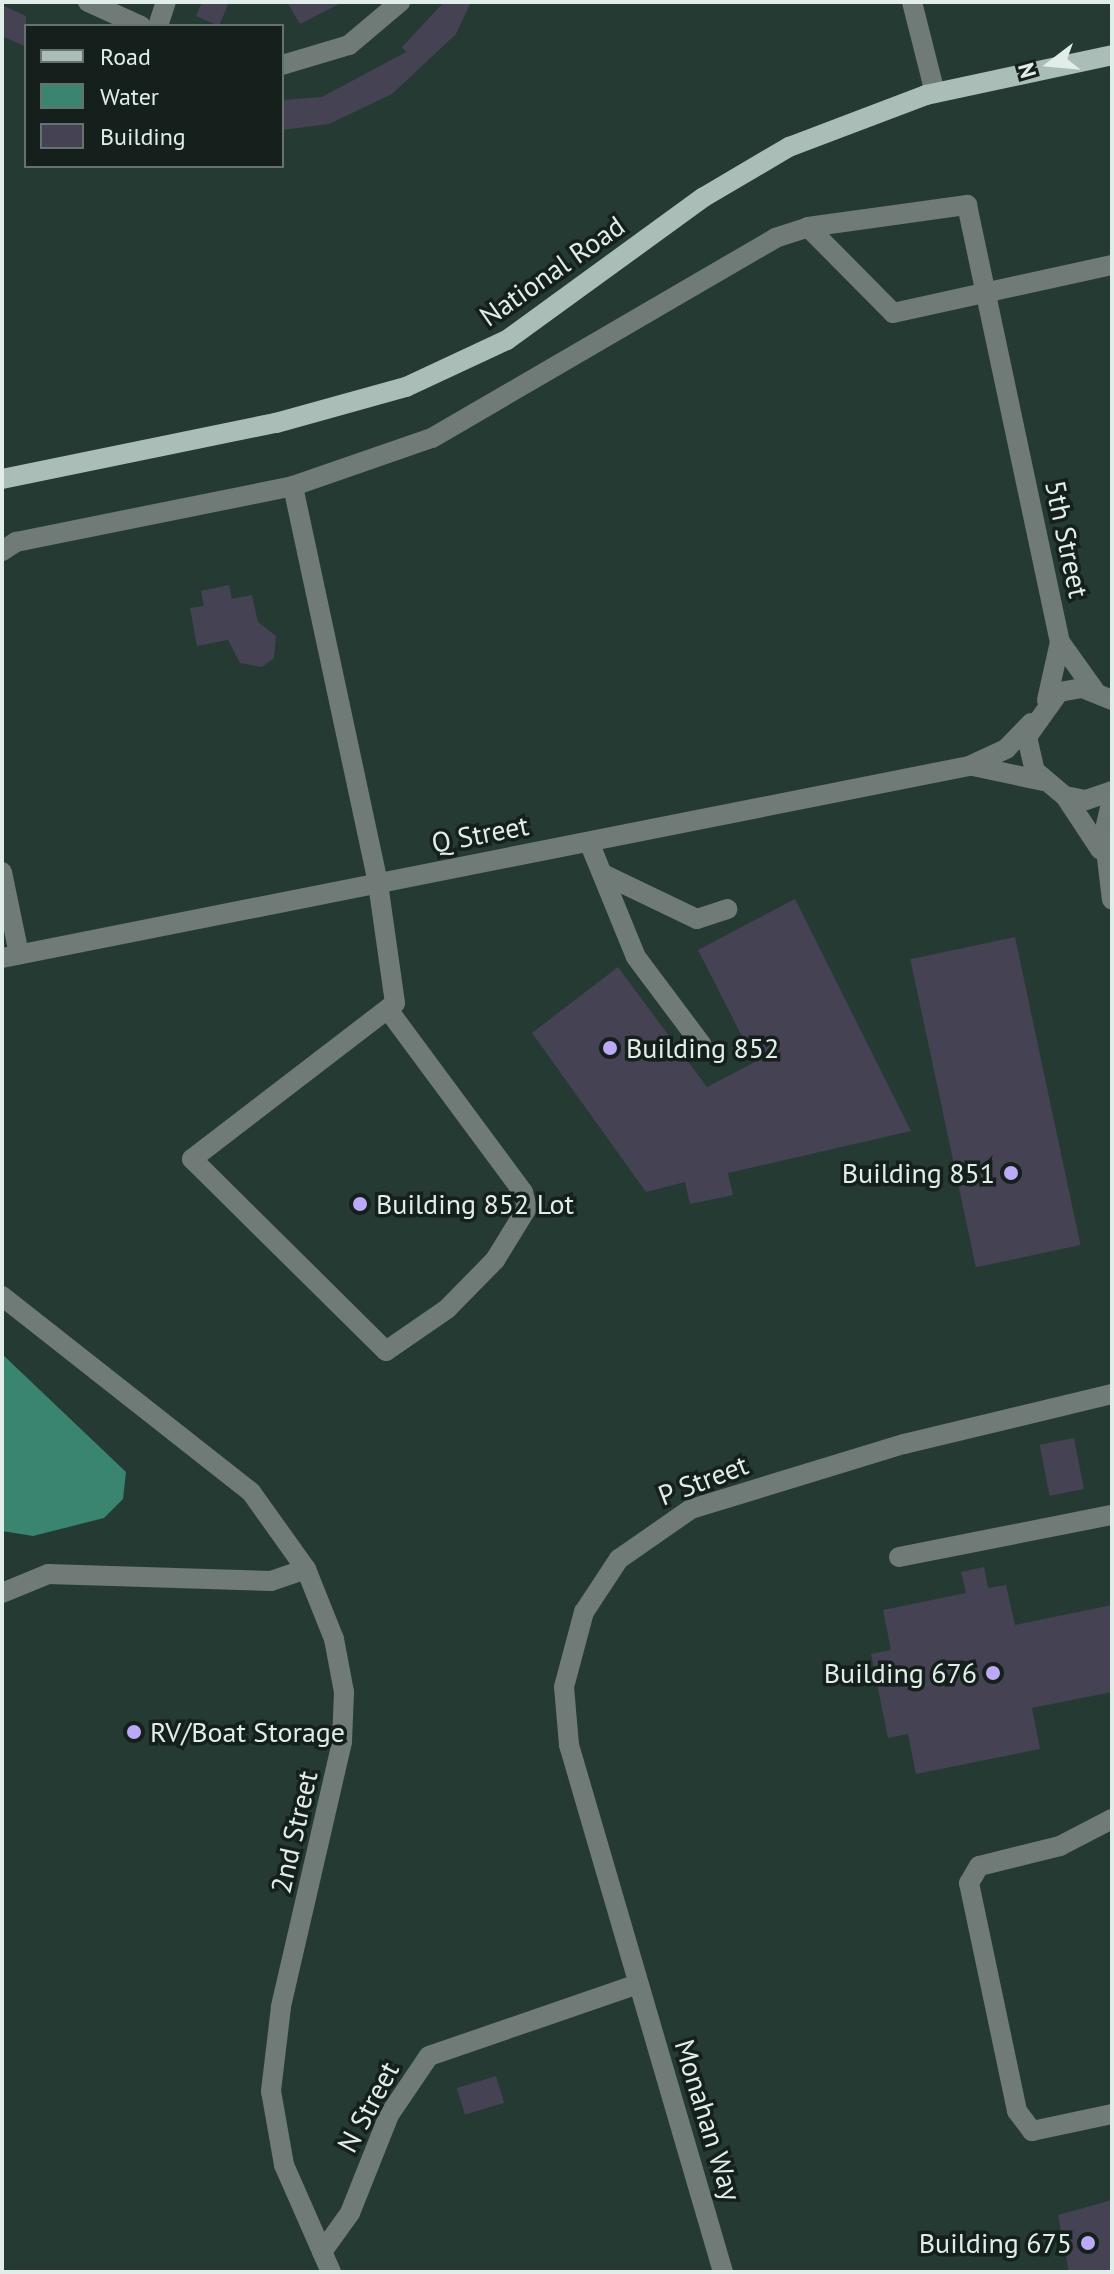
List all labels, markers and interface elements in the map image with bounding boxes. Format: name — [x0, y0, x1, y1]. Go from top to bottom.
legend — [24, 24, 284, 168]
north arrow — [1010, 24, 1090, 104]
text: Road — [100, 41, 151, 72]
text: N — [1011, 60, 1042, 81]
text: Water — [100, 81, 159, 112]
text: Building — [100, 121, 186, 152]
street label: National Road — [473, 209, 631, 333]
street label: 5th Street — [1038, 477, 1096, 601]
street label: Q Street — [429, 808, 531, 860]
place label: Building 852 — [626, 1031, 779, 1065]
marker: Building 852 — [601, 1039, 619, 1057]
place label: Building 851 — [842, 1156, 995, 1190]
marker: Building 851 — [1002, 1164, 1020, 1182]
place label: Building 852 Lot — [376, 1187, 574, 1221]
marker: Building 852 Lot — [351, 1195, 369, 1213]
street label: P Street — [653, 1447, 753, 1513]
place label: Building 676 — [824, 1656, 977, 1690]
marker: Building 676 — [984, 1664, 1002, 1682]
place label: RV/Boat Storage — [150, 1715, 345, 1749]
marker: RV/Boat Storage — [125, 1723, 143, 1741]
street label: 2nd Street — [264, 1768, 324, 1896]
street label: Monahan Way — [667, 2035, 749, 2205]
street label: N Street — [330, 2056, 406, 2158]
place label: Building 675 — [919, 2226, 1072, 2260]
marker: Building 675 — [1079, 2234, 1097, 2252]

